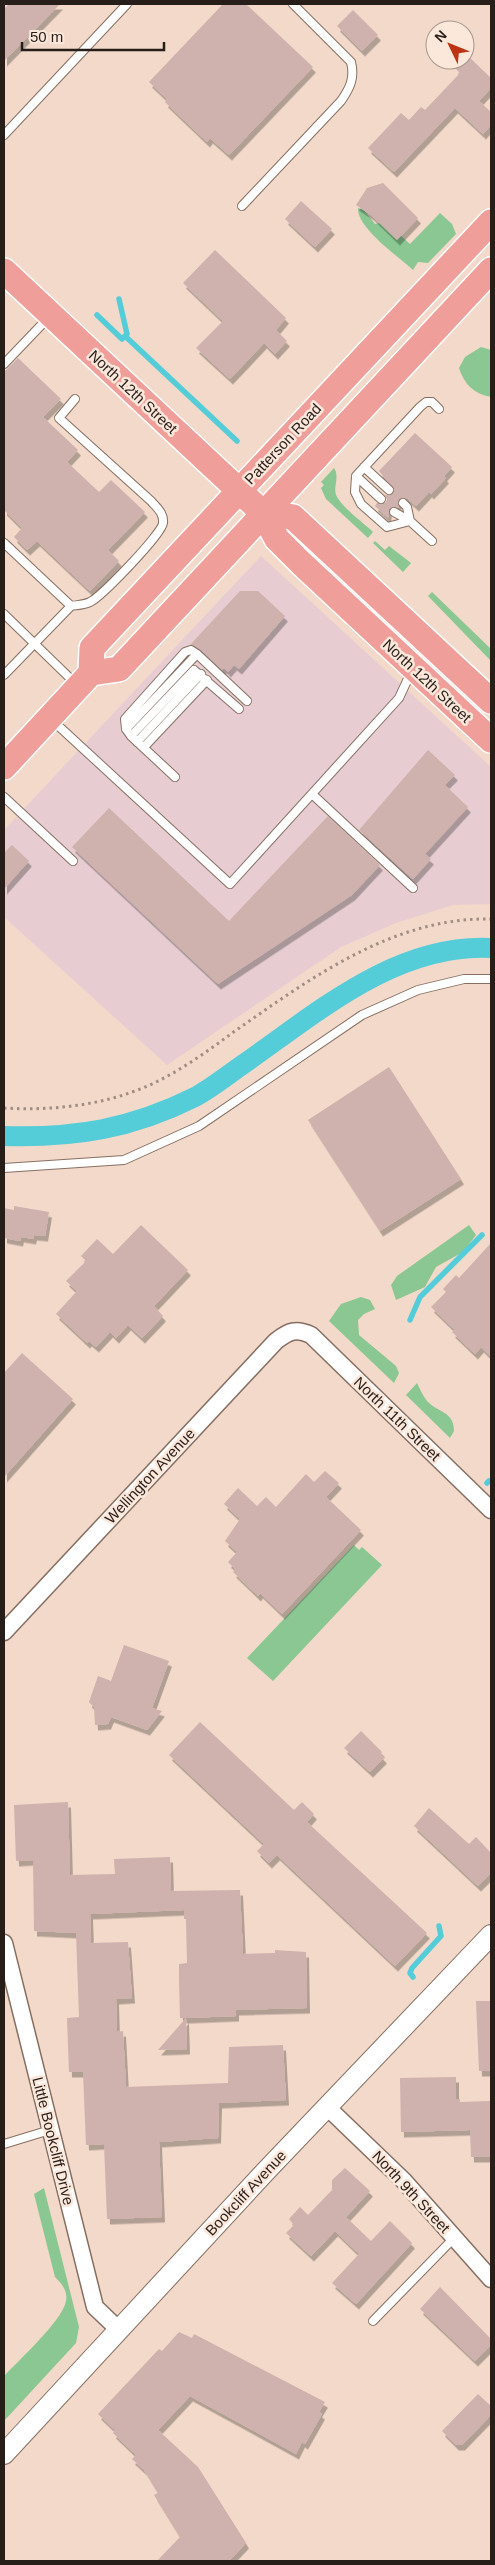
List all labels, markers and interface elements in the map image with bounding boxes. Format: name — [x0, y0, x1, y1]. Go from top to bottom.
scale bar — [22, 20, 165, 52]
north arrow — [425, 20, 475, 70]
text: N — [431, 27, 450, 45]
text: 50 m — [30, 28, 63, 45]
street label: North 12th Street — [86, 346, 182, 437]
street label: Patterson Road — [241, 400, 324, 488]
street label: North 12th Street — [380, 635, 476, 726]
street label: North 11th Street — [351, 1373, 445, 1465]
street label: Wellington Avenue — [101, 1425, 198, 1527]
street label: Little Bookcliff Drive — [29, 2075, 78, 2207]
street label: Bookcliff Avenue — [202, 2147, 289, 2239]
street label: North 9th Street — [369, 2147, 454, 2237]

